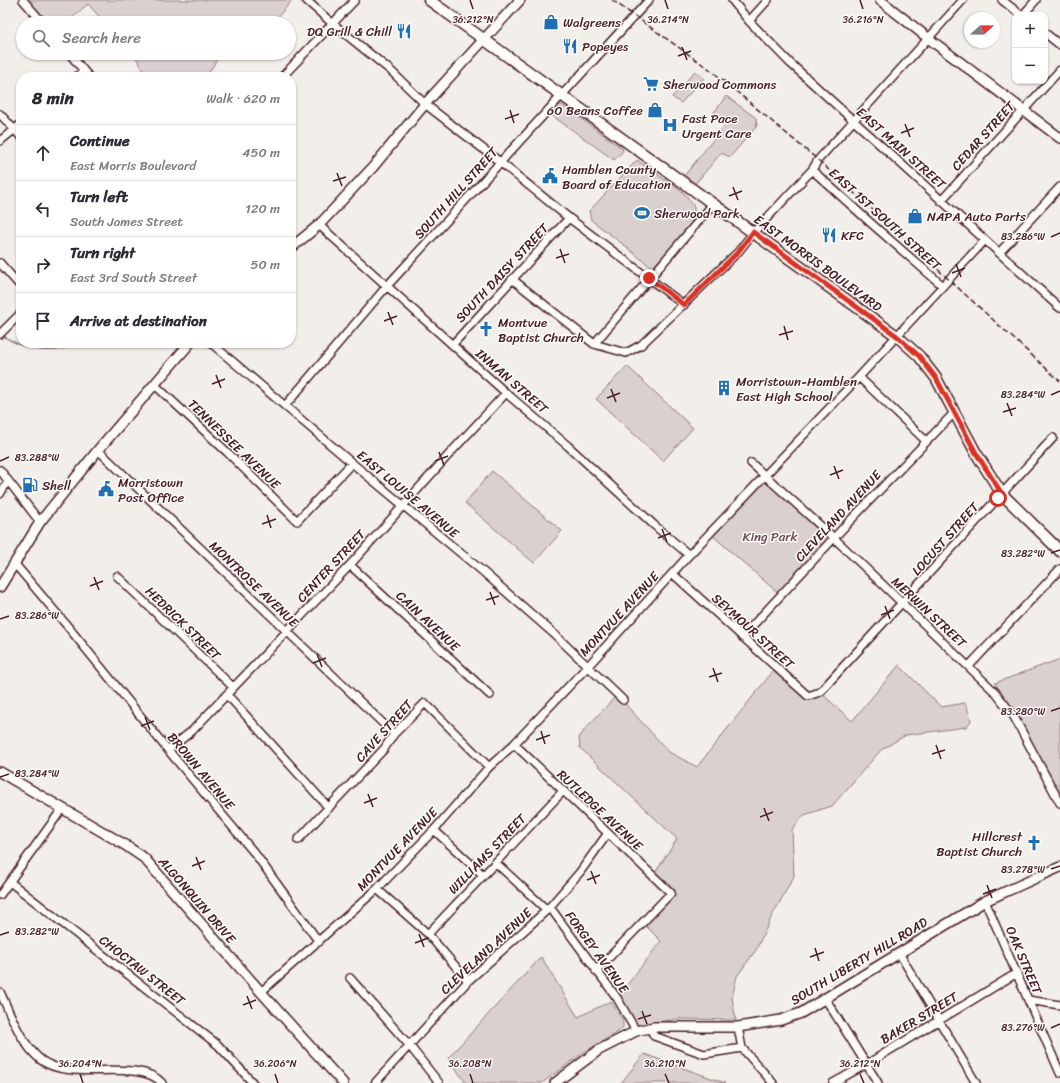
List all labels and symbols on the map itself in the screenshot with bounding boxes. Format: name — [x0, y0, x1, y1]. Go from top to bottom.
text: 36.212°N — [452, 11, 494, 29]
place label: Walgreens — [563, 11, 621, 34]
text: 36.214°N — [647, 11, 689, 29]
text: 36.216°N — [842, 11, 884, 29]
north arrow — [964, 12, 1000, 48]
shop icon: Walgreens — [542, 13, 560, 31]
place label: DQ Grill & Chill — [307, 20, 392, 43]
restaurant icon: DQ Grill & Chill — [395, 22, 413, 40]
place label: Popeyes — [582, 35, 629, 58]
restaurant icon: Popeyes — [561, 37, 579, 55]
place label: Sherwood Commons — [663, 73, 777, 96]
supermarket icon: Sherwood Commons — [642, 75, 660, 93]
street label: CEDAR STREET — [945, 95, 1021, 176]
place label: 60 Beans Coffee — [547, 99, 643, 122]
shop icon: 60 Beans Coffee — [646, 101, 664, 119]
street label: EAST MAIN STREET — [851, 101, 952, 196]
place label: Fast Pace Urgent Care — [682, 107, 752, 145]
hospital icon: Fast Pace Urgent Care — [661, 116, 679, 134]
street label: SOUTH HILL STREET — [408, 141, 504, 244]
place label: Hamblen County Board of Education — [562, 158, 671, 196]
street label: EAST 1ST SOUTH STREET — [823, 162, 947, 277]
public building icon: Hamblen County Board of Education — [541, 167, 559, 185]
place label: Sherwood Park — [654, 202, 740, 225]
sports icon: Sherwood Park — [633, 204, 651, 222]
place label: NAPA Auto Parts — [927, 205, 1027, 228]
shop icon: NAPA Auto Parts — [906, 207, 924, 225]
street label: EAST MORRIS BOULEVARD — [749, 208, 887, 318]
street label: SOUTH DAISY STREET — [450, 217, 555, 328]
place label: KFC — [841, 224, 864, 247]
restaurant icon: KFC — [820, 226, 838, 244]
text: 83.286°W — [1001, 228, 1045, 246]
route end — [640, 269, 658, 287]
place label: Montvue Baptist Church — [498, 311, 584, 349]
church icon: Montvue Baptist Church — [477, 320, 495, 338]
street label: INMAN STREET — [469, 342, 554, 420]
place label: Morristown-Hamblen East High School — [736, 370, 857, 408]
building icon: Morristown-Hamblen East High School — [715, 379, 733, 397]
text: 83.284°W — [1001, 386, 1046, 404]
street label: TENNESSEE AVENUE — [182, 393, 287, 495]
street label: EAST LOUISE AVENUE — [352, 444, 465, 544]
text: 83.288°W — [15, 449, 59, 467]
street label: CLEVELAND AVENUE — [789, 464, 888, 567]
place label: Morristown Post Office — [118, 471, 185, 509]
place label: Shell — [42, 474, 71, 497]
fuel station icon: Shell — [21, 476, 39, 494]
public building icon: Morristown Post Office — [97, 480, 115, 498]
route start — [989, 489, 1007, 507]
street label: LOCUST STREET — [906, 496, 985, 581]
street label: CENTER STREET — [291, 523, 372, 608]
park label: King Park — [743, 525, 798, 548]
street label: MONTROSE AVENUE — [204, 535, 305, 634]
text: 83.282°W — [1001, 545, 1045, 563]
street label: MONTVUE AVENUE — [573, 566, 665, 662]
street label: MERWIN STREET — [886, 571, 973, 654]
street label: HEDRICK STREET — [140, 581, 227, 666]
street label: CAIN AVENUE — [390, 585, 466, 658]
street label: SEYMOUR STREET — [706, 587, 800, 675]
text: 83.286°W — [15, 607, 59, 625]
street label: CAVE STREET — [349, 693, 420, 768]
text: 83.280°W — [1001, 703, 1046, 721]
street label: BROWN AVENUE — [161, 727, 241, 816]
street label: RUTLEDGE AVENUE — [552, 764, 649, 857]
text: 83.284°W — [15, 765, 60, 783]
street label: MONTVUE AVENUE — [351, 801, 444, 896]
street label: WILLIAMS STREET — [442, 807, 533, 900]
place label: Hillcrest Baptist Church — [936, 825, 1023, 863]
church icon: Hillcrest Baptist Church — [1025, 834, 1043, 852]
street label: ALGONQUIN DRIVE — [152, 851, 242, 949]
text: 83.278°W — [1001, 861, 1045, 879]
street label: CLEVELAND AVENUE — [435, 901, 538, 1000]
street label: FORGEY AVENUE — [559, 906, 635, 999]
street label: SOUTH LIBERTY HILL ROAD — [786, 911, 932, 1011]
street label: OAK STREET — [999, 922, 1049, 999]
text: 83.282°W — [15, 923, 59, 941]
street label: CHOCTAW STREET — [94, 929, 191, 1012]
street label: BAKER STREET — [876, 985, 963, 1050]
text: 83.276°W — [1001, 1019, 1045, 1037]
text: 36.204°N — [58, 1055, 102, 1073]
text: 36.206°N — [253, 1055, 297, 1073]
text: 36.208°N — [448, 1055, 492, 1073]
text: 36.210°N — [644, 1055, 686, 1073]
text: 36.212°N — [839, 1055, 881, 1073]

